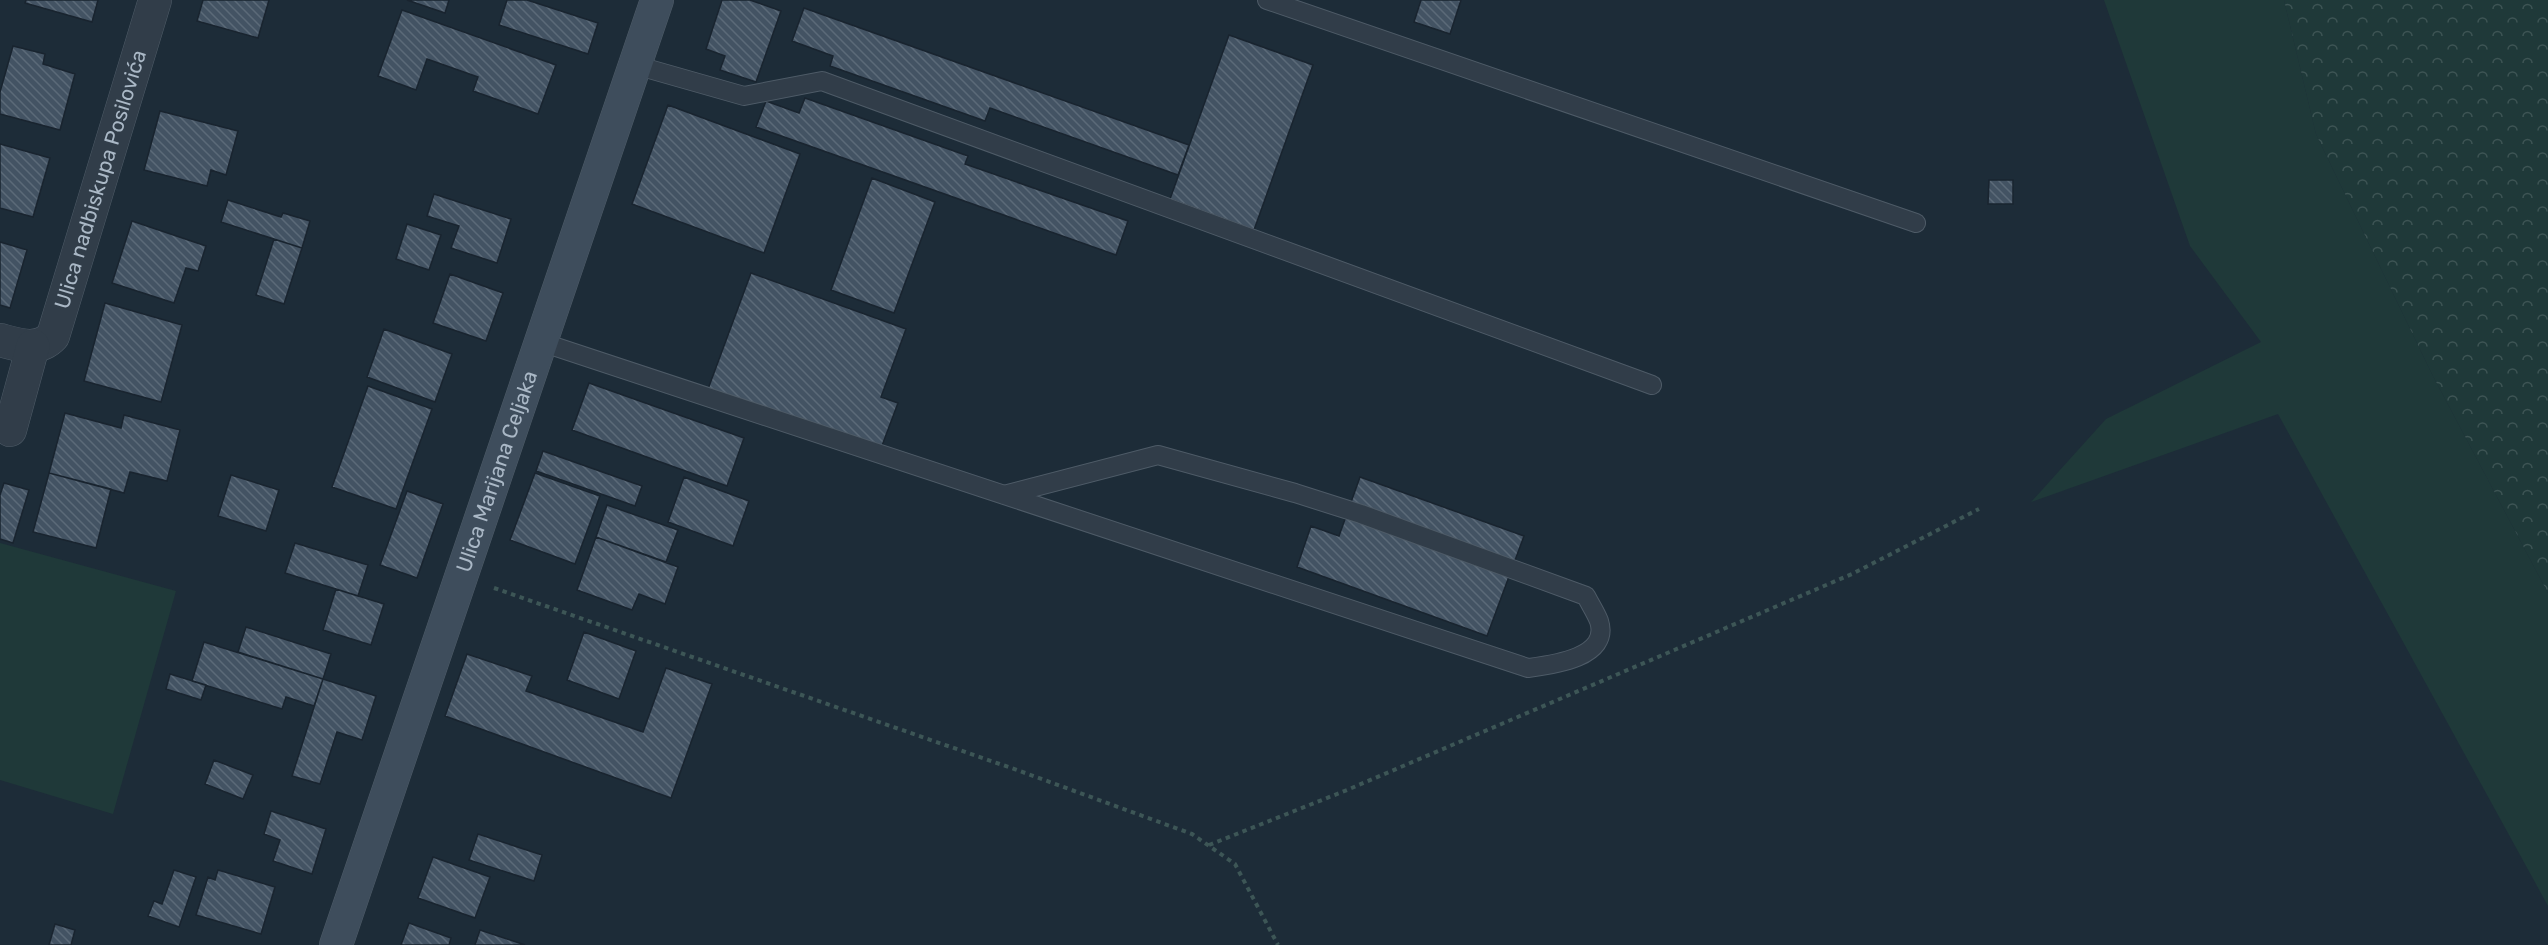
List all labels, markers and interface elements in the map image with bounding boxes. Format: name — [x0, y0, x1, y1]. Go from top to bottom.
street label: Ulica nadbiskupa Posilovića — [49, 47, 151, 312]
street label: Ulica Marijana Celjaka — [451, 367, 542, 575]

